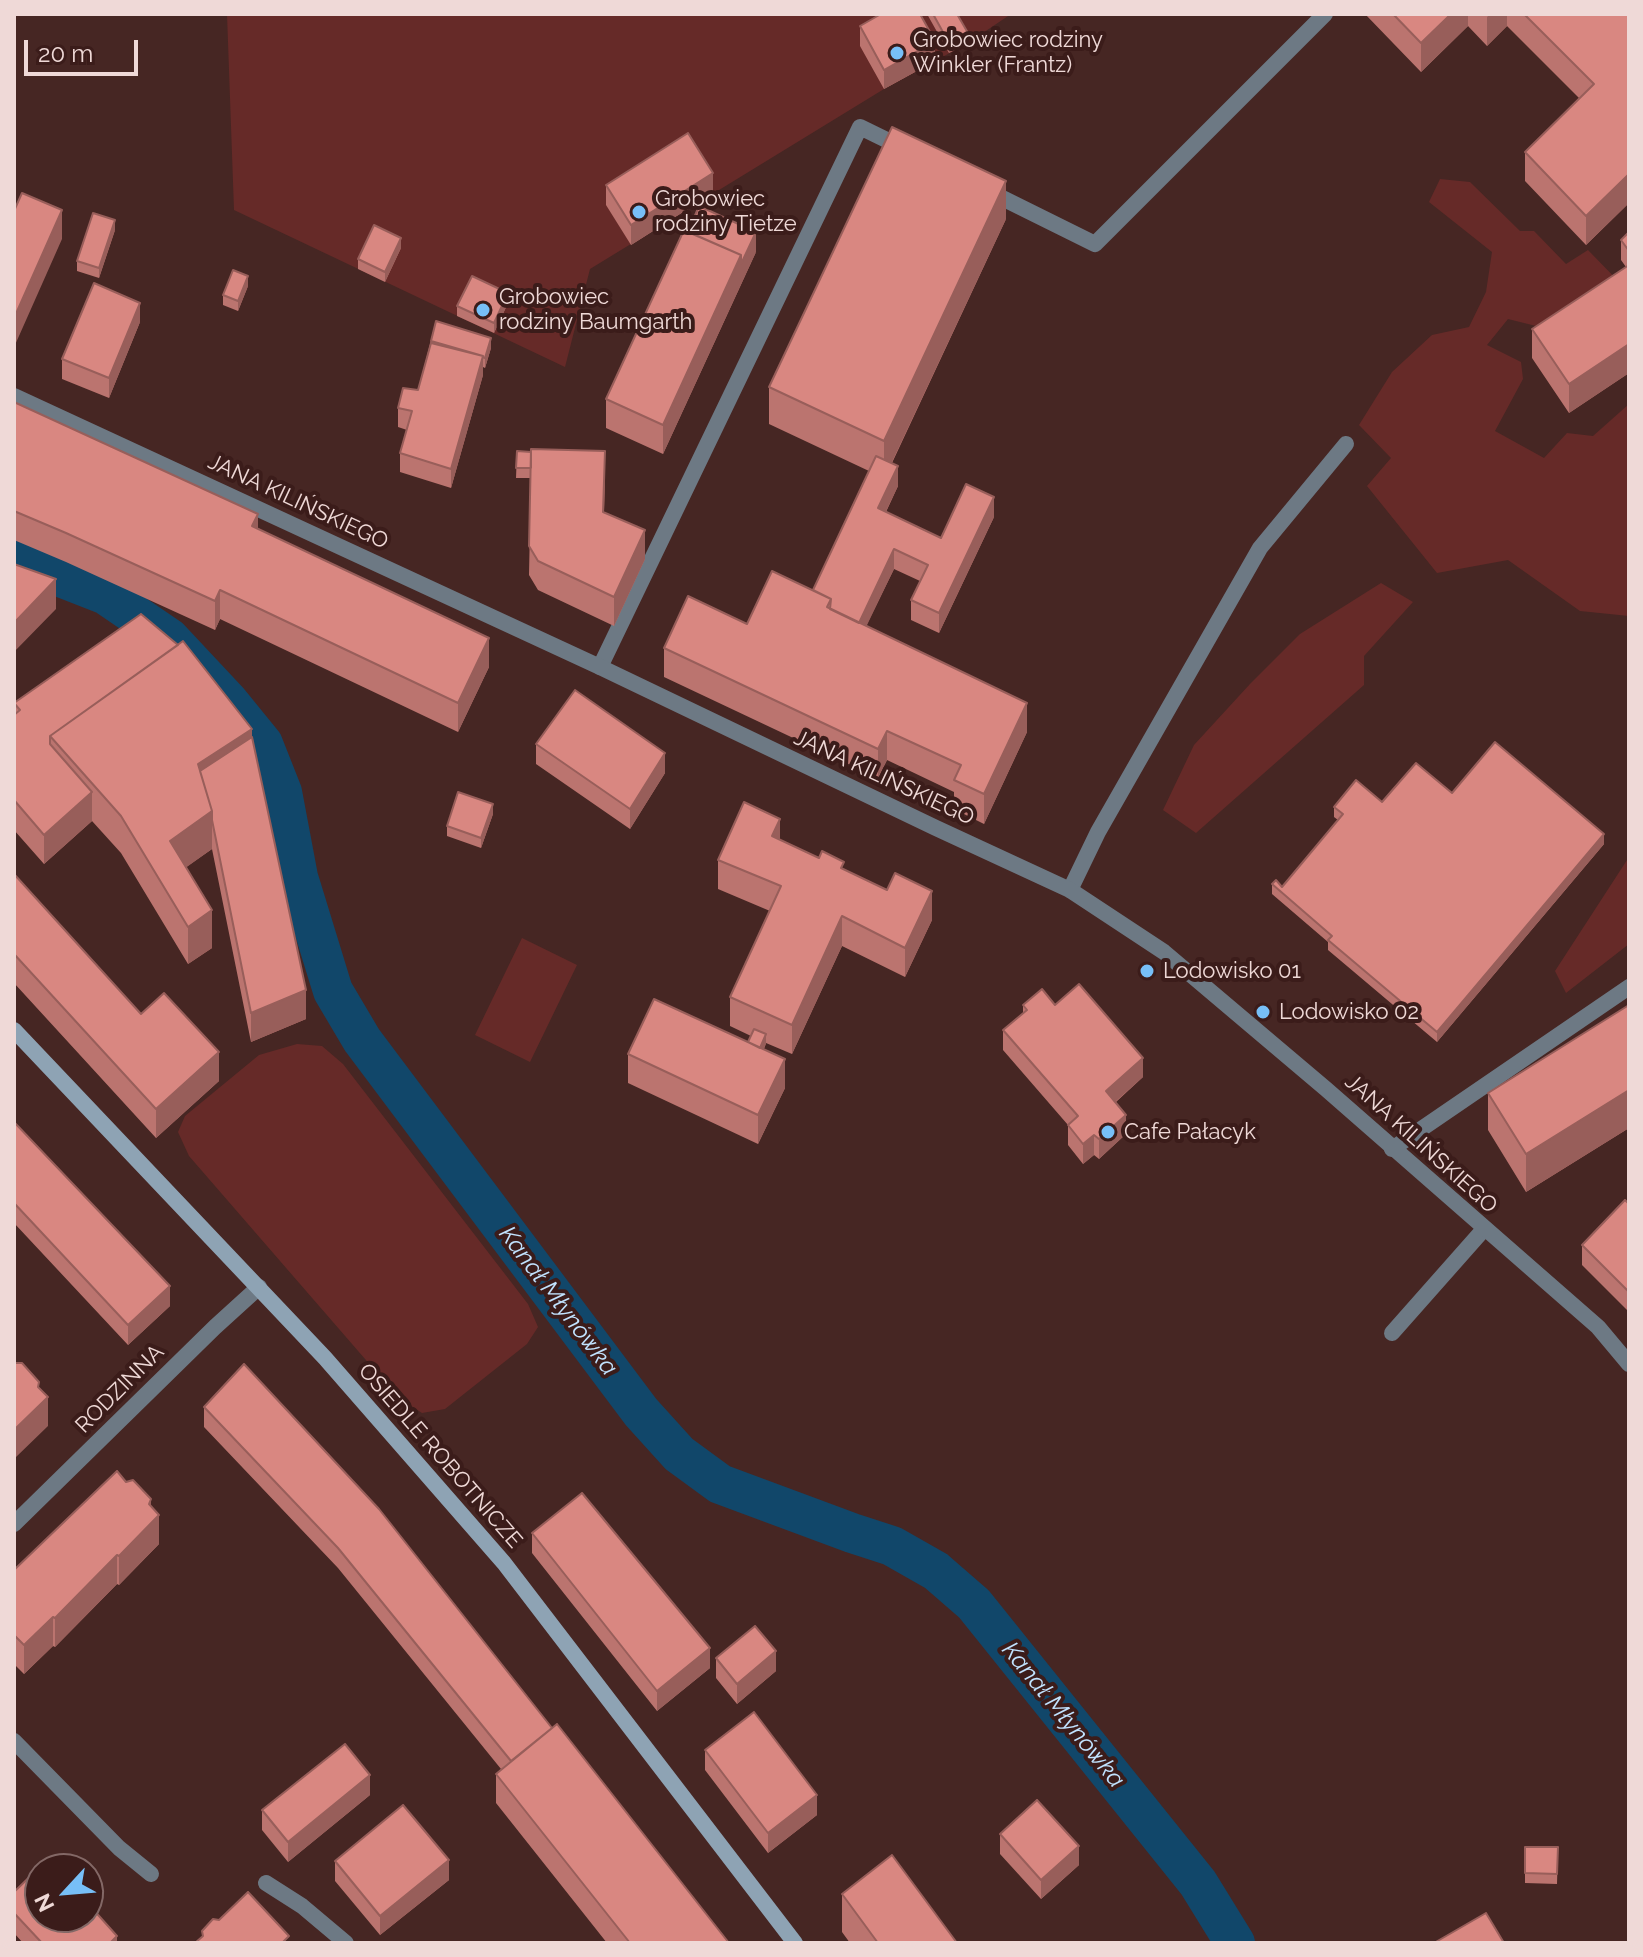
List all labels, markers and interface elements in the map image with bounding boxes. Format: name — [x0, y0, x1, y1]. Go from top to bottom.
scale bar — [28, 24, 142, 74]
place label: Grobowiec rodziny Winkler (Frantz) — [913, 27, 1103, 78]
text: 20 m — [38, 39, 93, 68]
marker: Grobowiec rodziny Winkler (Frantz) — [888, 44, 906, 62]
place label: Grobowiec rodziny Tietze — [655, 186, 797, 238]
marker: Grobowiec rodziny Tietze — [630, 203, 648, 221]
place label: Grobowiec rodziny Baumgarth — [499, 284, 692, 336]
marker: Grobowiec rodziny Baumgarth — [474, 301, 492, 319]
street label: JANA KILIŃSKIEGO — [204, 449, 392, 555]
street label: JANA KILIŃSKIEGO — [790, 725, 978, 831]
place label: Lodowisko 01 — [1163, 958, 1301, 984]
marker: Lodowisko 01 — [1138, 962, 1156, 980]
place label: Lodowisko 02 — [1279, 999, 1419, 1025]
marker: Lodowisko 02 — [1254, 1003, 1272, 1021]
street label: JANA KILIŃSKIEGO — [1339, 1069, 1503, 1219]
place label: Cafe Pałacyk — [1124, 1119, 1256, 1145]
marker: Cafe Pałacyk — [1099, 1123, 1117, 1141]
water label: Kanał Młynówka — [493, 1221, 623, 1381]
street label: RODZINNA — [70, 1339, 170, 1439]
street label: OSIEDLE ROBOTNICZE — [353, 1358, 527, 1554]
water label: Kanał Młynówka — [995, 1636, 1131, 1794]
north arrow — [24, 1853, 104, 1933]
text: N — [29, 1889, 60, 1916]

